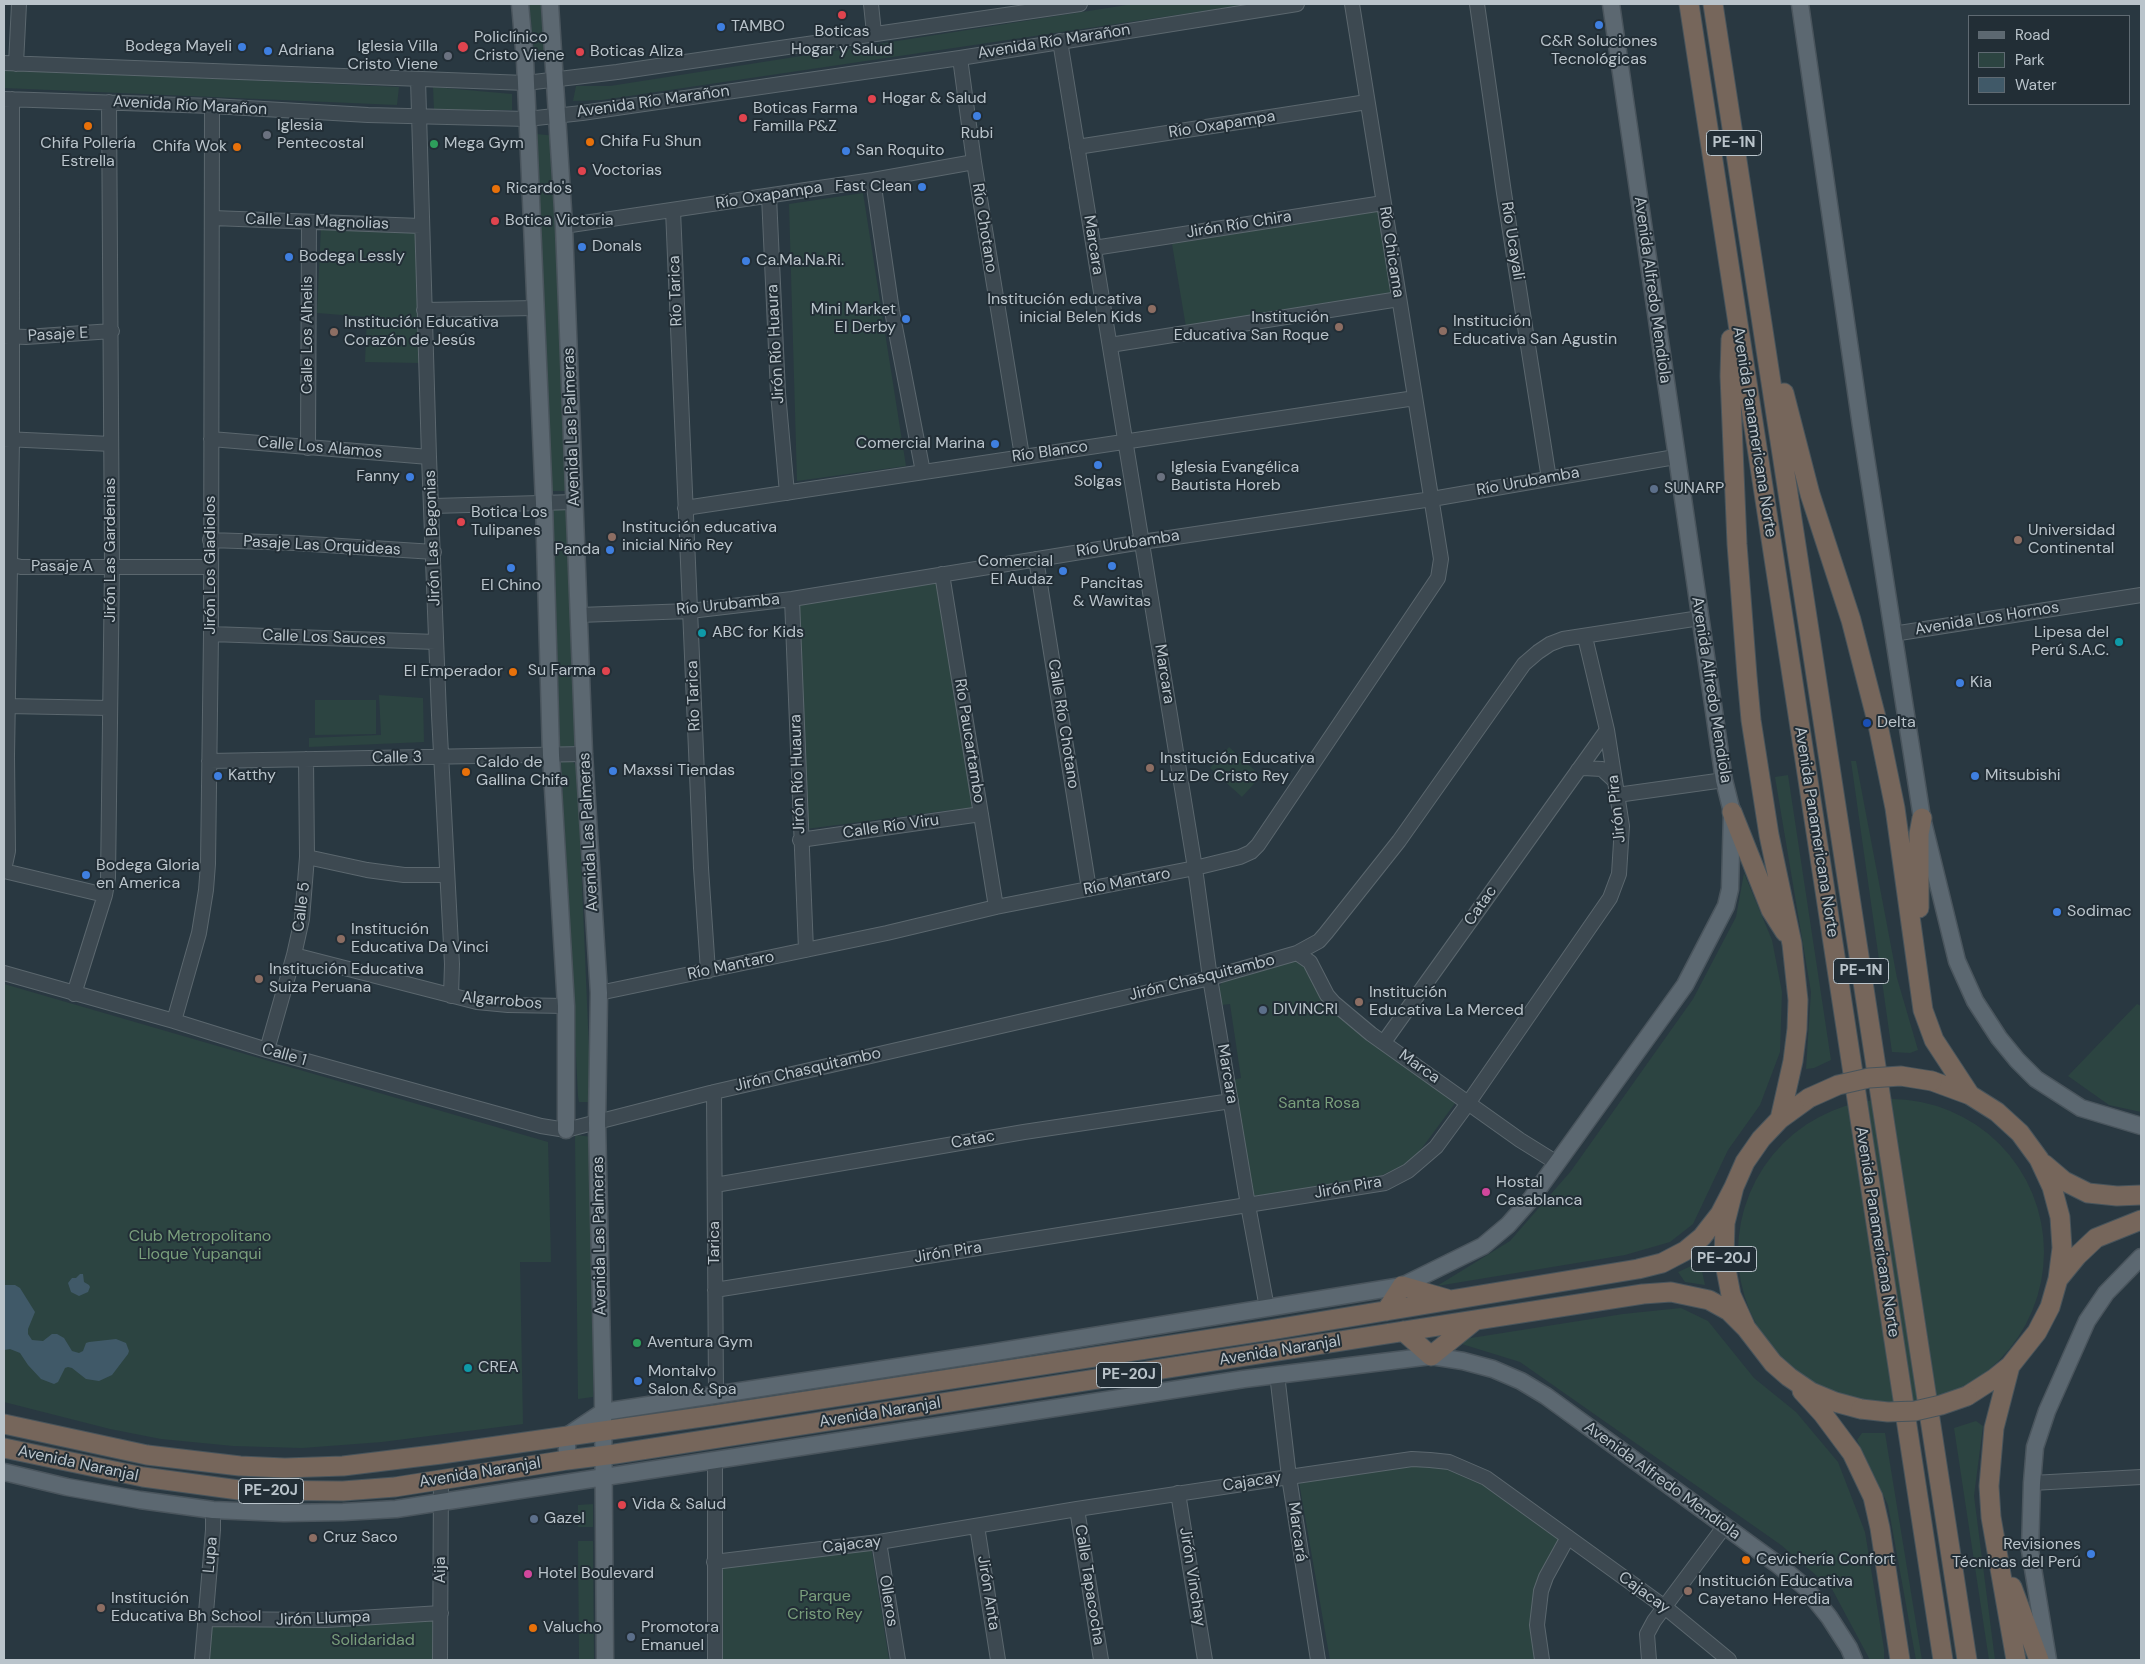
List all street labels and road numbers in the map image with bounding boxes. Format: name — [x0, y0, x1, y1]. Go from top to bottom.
street label: Avenida Río Marañon — [976, 20, 1132, 64]
street label: Avenida Río Marañon — [575, 82, 731, 122]
street label: Avenida Río Marañon — [112, 92, 268, 120]
street label: Río Oxapampa — [1167, 107, 1277, 143]
road number: PE-1N — [1706, 130, 1762, 156]
street label: Río Oxapampa — [714, 178, 824, 214]
street label: Río Chotano — [967, 182, 1001, 274]
street label: Avenida Alfredo Mendiola — [1629, 195, 1675, 385]
street label: Río Ucayali — [1496, 200, 1528, 282]
street label: Río Chicama — [1374, 205, 1408, 299]
street label: Jirón Río Chira — [1185, 207, 1293, 243]
street label: Calle Las Magnolias — [245, 210, 389, 234]
street label: Marcara — [1079, 214, 1107, 276]
street label: Río Tarica — [665, 255, 687, 327]
street label: Calle Los Alhelis — [298, 276, 318, 394]
street label: Jirón Río Huaura — [763, 284, 789, 404]
street label: Pasaje E — [27, 324, 89, 346]
street label: Avenida Panamericana Norte — [1728, 325, 1780, 539]
street label: Avenida Las Palmeras — [560, 347, 584, 507]
street label: Calle Los Alamos — [257, 433, 383, 463]
street label: Río Blanco — [1011, 437, 1089, 467]
street label: Río Urubamba — [1475, 464, 1581, 500]
street label: Jirón Las Begonias — [421, 470, 445, 606]
street label: Jirón Las Gardenias — [101, 477, 121, 623]
street label: Jirón Los Gladiolos — [201, 495, 221, 635]
street label: Río Urubamba — [1075, 526, 1181, 562]
street label: Pasaje Las Orquideas — [243, 532, 401, 560]
street label: Pasaje A — [31, 557, 93, 577]
street label: Río Urubamba — [675, 590, 781, 620]
street label: Avenida Alfredo Mendiola — [1687, 595, 1735, 785]
street label: Avenida Los Hornos — [1913, 598, 2061, 640]
street label: Calle Los Sauces — [262, 626, 386, 650]
street label: Marcara — [1150, 643, 1178, 705]
street label: Calle Río Chotano — [1043, 658, 1083, 790]
street label: Río Tarica — [683, 660, 705, 732]
street label: Río Paucartambo — [950, 677, 988, 805]
street label: Jirón Río Huaura — [786, 714, 810, 834]
street label: Avenida Panamericana Norte — [1790, 725, 1842, 939]
street label: Calle 3 — [372, 748, 422, 768]
street label: Avenida Las Palmeras — [575, 752, 603, 912]
street label: Jirón Pira — [1604, 774, 1630, 844]
street label: Calle Río Viru — [842, 811, 940, 843]
street label: Río Mantaro — [1082, 864, 1172, 900]
street label: Calle 5 — [289, 881, 315, 933]
street label: Catac — [1460, 882, 1502, 930]
street label: Río Mantaro — [686, 947, 776, 985]
street label: Jirón Chasquitambo — [1127, 951, 1277, 1005]
road number: PE-1N — [1834, 958, 1888, 984]
street label: Algarrobos — [461, 988, 543, 1014]
street label: Calle 1 — [259, 1039, 309, 1071]
street label: Marcara — [1212, 1043, 1242, 1105]
street label: Jirón Chasquitambo — [733, 1044, 883, 1096]
street label: Marca — [1395, 1046, 1443, 1088]
street label: Avenida Panamericana Norte — [1851, 1125, 1903, 1339]
street label: Catac — [950, 1127, 996, 1153]
street label: Avenida Las Palmeras — [589, 1156, 611, 1316]
street label: Jirón Pira — [1313, 1173, 1383, 1203]
street label: Tarica — [705, 1221, 725, 1265]
street label: Jirón Pira — [913, 1238, 983, 1268]
road number: PE-20J — [1692, 1246, 1756, 1272]
street label: Avenida Naranjal — [1218, 1332, 1342, 1370]
road number: PE-20J — [1096, 1362, 1162, 1388]
street label: Avenida Naranjal — [818, 1394, 942, 1432]
street label: Avenida Alfredo Mendiola — [1580, 1418, 1744, 1544]
street label: Avenida Naranjal — [16, 1442, 140, 1486]
street label: Avenida Naranjal — [418, 1454, 542, 1492]
street label: Cajacay — [1221, 1468, 1283, 1496]
road number: PE-20J — [238, 1478, 304, 1504]
street label: Marcará — [1283, 1501, 1311, 1563]
street label: Calle Tapacocha — [1070, 1523, 1108, 1647]
street label: Jirón Vinchay — [1175, 1526, 1209, 1628]
street label: Cajacay — [821, 1532, 883, 1558]
street label: Lupa — [200, 1536, 222, 1574]
street label: Jirón Anta — [973, 1554, 1003, 1632]
street label: Aija — [431, 1556, 451, 1584]
street label: Cajacay — [1614, 1568, 1674, 1618]
street label: Olleros — [874, 1574, 902, 1628]
street label: Jirón Llumpa — [275, 1608, 371, 1630]

